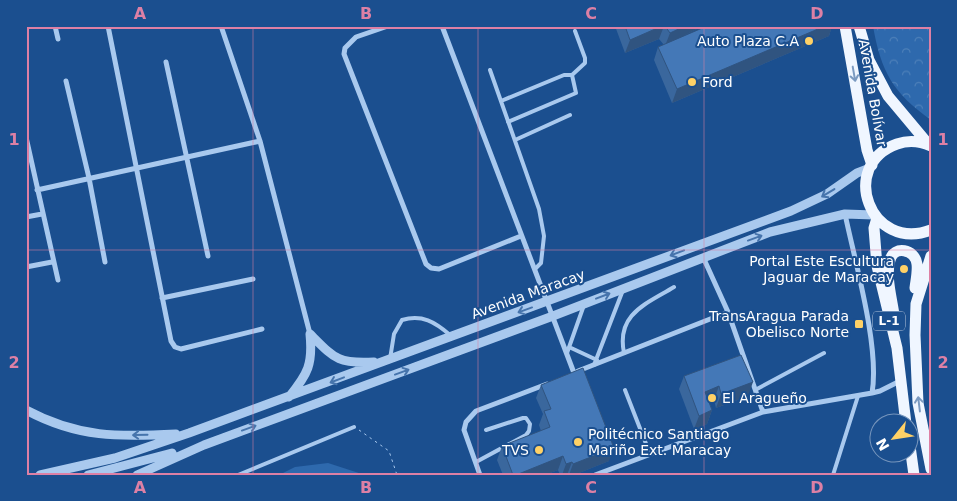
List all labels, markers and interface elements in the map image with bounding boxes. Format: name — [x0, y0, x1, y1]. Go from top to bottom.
text: A — [134, 4, 147, 23]
text: B — [360, 4, 372, 23]
text: C — [585, 4, 597, 23]
text: D — [810, 4, 824, 23]
place label: Auto Plaza C.A — [697, 33, 799, 49]
marker: Auto Plaza C.A — [803, 35, 815, 47]
street label: Avenida Bolívar — [856, 38, 890, 148]
one-way arrow — [849, 66, 859, 82]
place label: Ford — [702, 74, 733, 90]
marker: Ford — [686, 76, 698, 88]
text: 1 — [8, 130, 20, 149]
text: 1 — [937, 130, 949, 149]
one-way arrow — [822, 188, 836, 198]
one-way arrow — [747, 233, 762, 242]
one-way arrow — [670, 249, 685, 258]
place label: Portal Este Escultura Jaguar de Maracay — [749, 253, 894, 285]
marker: Portal Este Escultura Jaguar de Maracay — [898, 263, 910, 275]
street label: Avenida Maracay — [469, 266, 587, 322]
one-way arrow — [595, 291, 610, 300]
one-way arrow — [518, 306, 533, 315]
place label: TransAragua Parada Obelisco Norte — [708, 308, 849, 340]
road number: L-1 — [873, 312, 905, 331]
marker: TransAragua Parada Obelisco Norte — [853, 318, 865, 330]
text: 2 — [8, 353, 20, 372]
text: 2 — [937, 353, 949, 372]
one-way arrow — [394, 367, 409, 376]
one-way arrow — [329, 376, 344, 385]
place label: El Aragueño — [722, 390, 807, 406]
marker: El Aragueño — [706, 392, 718, 404]
one-way arrow — [914, 396, 924, 412]
north arrow — [870, 414, 920, 464]
one-way arrow — [241, 423, 257, 432]
place label: Politécnico Santiago Mariño Ext. Maracay — [588, 426, 731, 458]
one-way arrow — [132, 431, 148, 440]
text: N — [873, 435, 893, 454]
marker: Politécnico Santiago Mariño Ext. Maracay — [572, 436, 584, 448]
place label: TVS — [501, 442, 529, 458]
marker: TVS — [533, 444, 545, 456]
text: A — [134, 478, 147, 497]
text: B — [360, 478, 372, 497]
text: C — [585, 478, 597, 497]
text: D — [810, 478, 824, 497]

